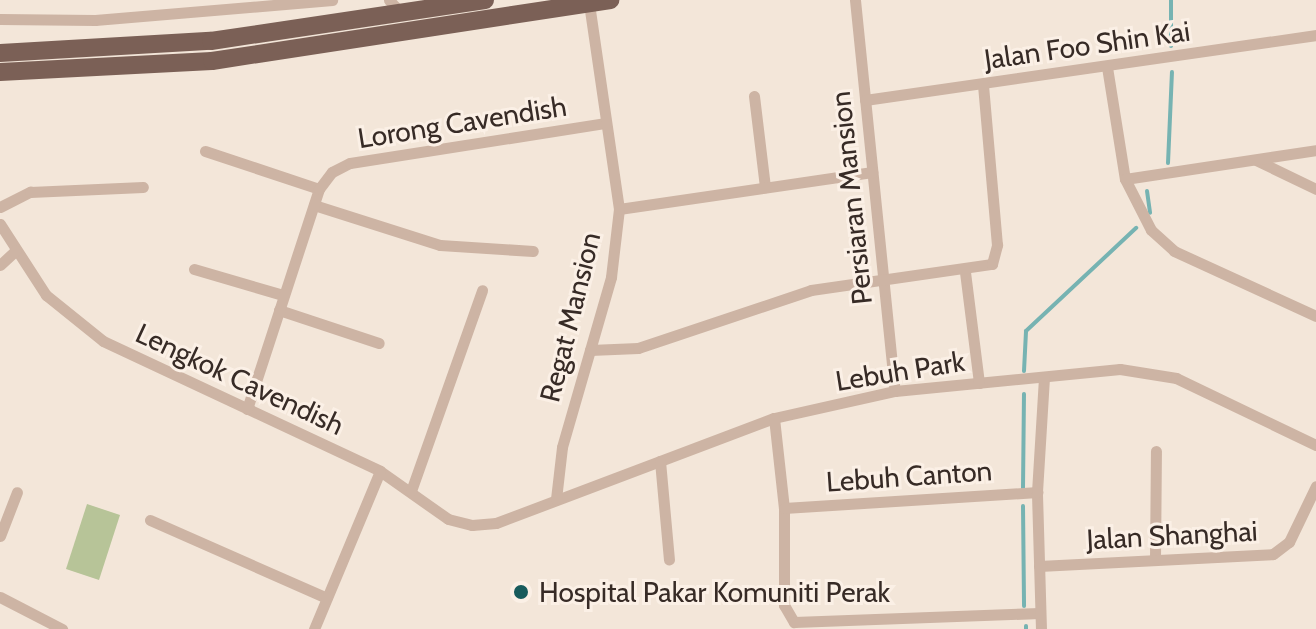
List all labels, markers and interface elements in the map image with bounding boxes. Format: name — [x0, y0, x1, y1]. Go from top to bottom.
street label: Jalan Foo Shin Kai — [982, 14, 1192, 76]
street label: Lorong Cavendish — [355, 89, 569, 155]
street label: Persiaran Mansion — [823, 90, 879, 306]
street label: Regat Mansion — [533, 229, 607, 405]
street label: Lengkok Cavendish — [131, 316, 349, 442]
street label: Lebuh Park — [833, 344, 967, 398]
street label: Lebuh Canton — [825, 453, 993, 499]
street label: Jalan Shanghai — [1086, 514, 1258, 556]
place label: Hospital Pakar Komuniti Perak — [539, 575, 890, 609]
marker: Hospital Pakar Komuniti Perak — [510, 581, 532, 603]

